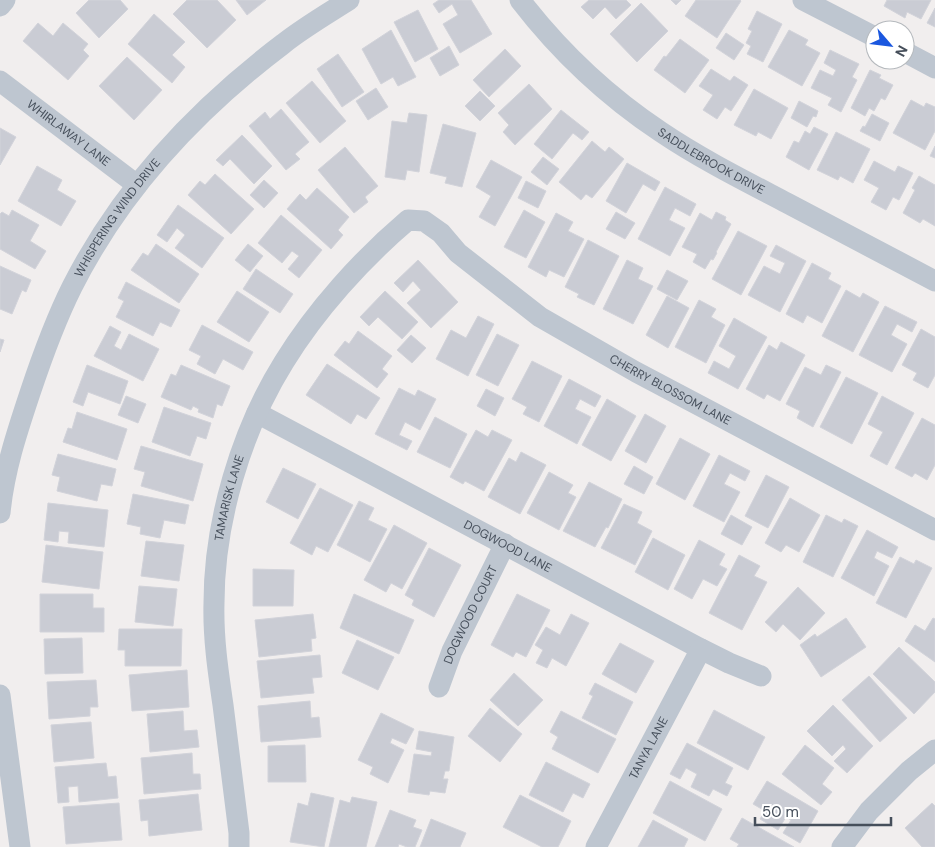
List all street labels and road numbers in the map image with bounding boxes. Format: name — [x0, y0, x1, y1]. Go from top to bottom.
street label: WHIRLAWAY LANE — [24, 96, 114, 170]
street label: SADDLEBROOK DRIVE — [655, 124, 768, 198]
street label: WHISPERING WIND DRIVE — [71, 155, 164, 280]
street label: CHERRY BLOSSOM LANE — [607, 351, 734, 429]
street label: TAMARISK LANE — [211, 452, 248, 542]
street label: DOGWOOD LANE — [461, 516, 555, 576]
street label: DOGWOOD COURT — [440, 562, 501, 666]
street label: TANYA LANE — [625, 714, 672, 782]

